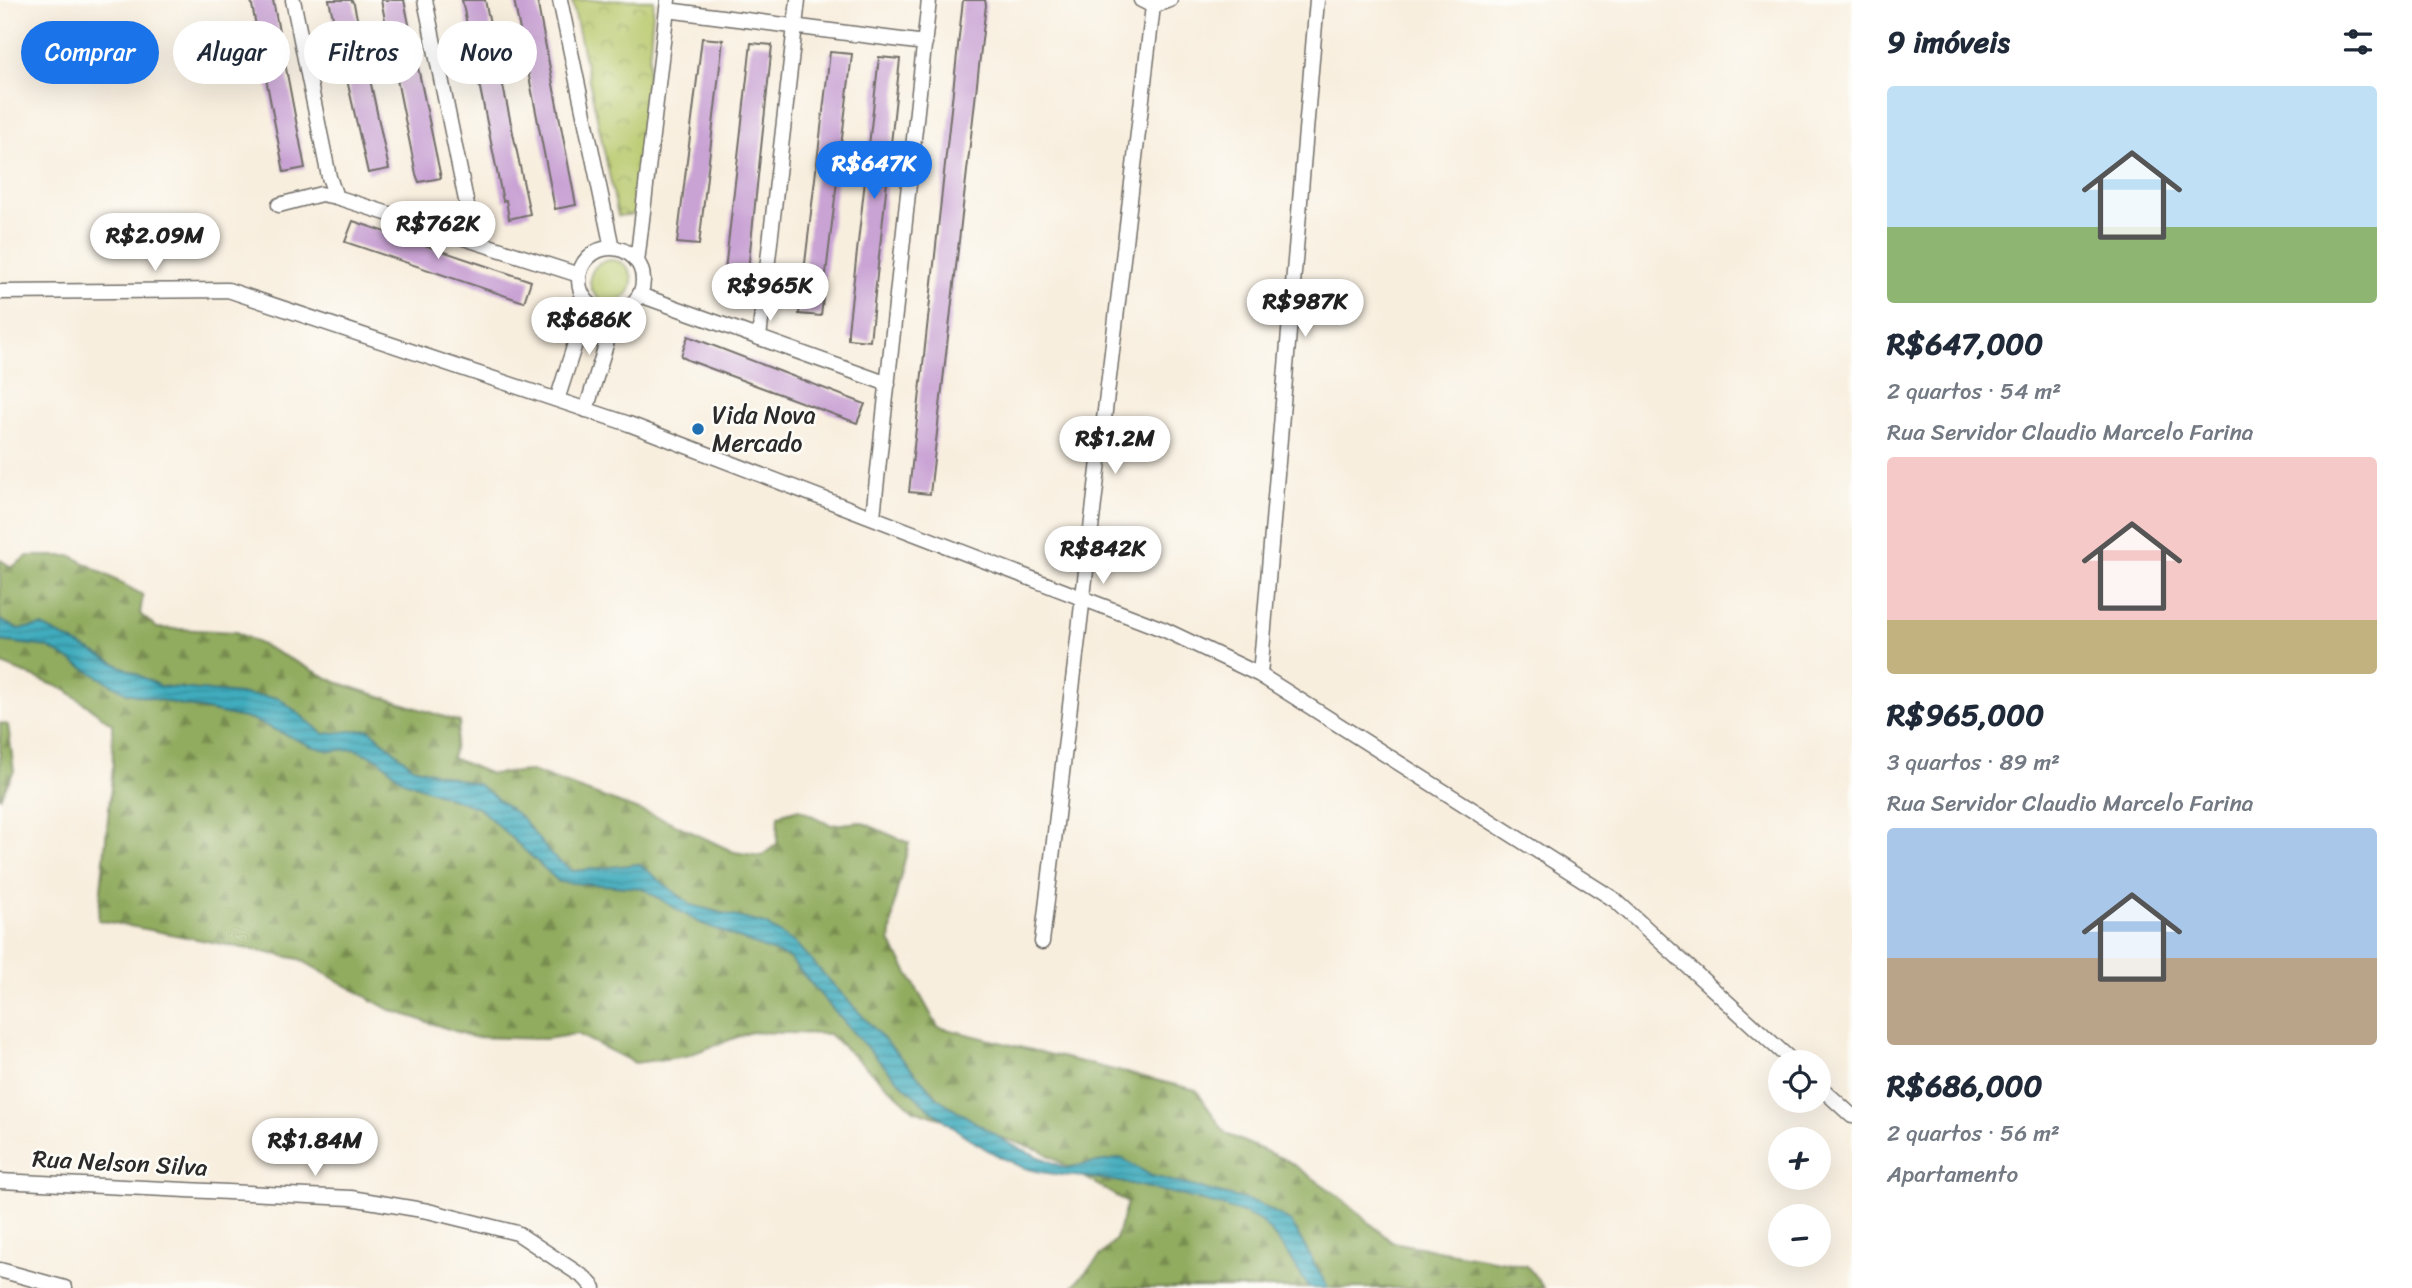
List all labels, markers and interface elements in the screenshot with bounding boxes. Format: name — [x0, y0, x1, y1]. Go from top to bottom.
text: 9 imóveis — [1887, 15, 2010, 69]
chip: Comprar — [21, 21, 159, 84]
chip: Alugar — [173, 21, 290, 84]
chip: Filtros — [304, 21, 423, 84]
chip: Novo — [437, 21, 537, 84]
icon: filters — [2339, 23, 2377, 61]
icon: home — [2069, 132, 2195, 258]
pin: R$647K — [817, 142, 931, 201]
text: R$647K — [832, 143, 916, 184]
pin: R$762K — [381, 202, 495, 261]
text: R$762K — [397, 203, 479, 244]
pin: R$2.09M — [90, 214, 220, 273]
text: R$2.09M — [106, 215, 204, 256]
pin: R$965K — [713, 264, 827, 323]
text: R$965K — [728, 265, 812, 306]
pin: R$987K — [1248, 280, 1362, 339]
text: R$987K — [1263, 281, 1347, 322]
pin: R$686K — [532, 298, 646, 357]
text: R$686K — [547, 299, 631, 340]
text: R$647,000 — [1887, 317, 2043, 371]
text: 2 quartos · 54 m² — [1887, 371, 2061, 412]
place label: Vida Nova Mercado — [712, 394, 816, 464]
text: Rua Servidor Claudio Marcelo Farina — [1887, 412, 2253, 453]
pin: R$1.2M — [1058, 416, 1172, 476]
text: R$1.2M — [1075, 418, 1155, 459]
marker: Vida Nova Mercado — [690, 421, 706, 437]
icon: home — [2069, 503, 2195, 629]
pin: R$842K — [1046, 526, 1160, 586]
text: R$842K — [1061, 528, 1145, 569]
text: R$965,000 — [1887, 688, 2044, 742]
text: 3 quartos · 89 m² — [1887, 742, 2060, 783]
text: Rua Servidor Claudio Marcelo Farina — [1887, 783, 2253, 824]
icon: home — [2069, 874, 2195, 1000]
map controls — [1768, 1050, 1831, 1267]
button: locate — [1768, 1050, 1831, 1113]
text: R$686,000 — [1887, 1059, 2043, 1113]
text: 2 quartos · 56 m² — [1887, 1113, 2060, 1154]
pin: R$1.84M — [250, 1118, 380, 1178]
text: R$1.84M — [268, 1120, 362, 1161]
button: + — [1768, 1127, 1831, 1190]
street label: Rua Nelson Silva — [31, 1137, 209, 1189]
text: Apartamento — [1887, 1154, 2018, 1195]
button: − — [1768, 1204, 1831, 1267]

